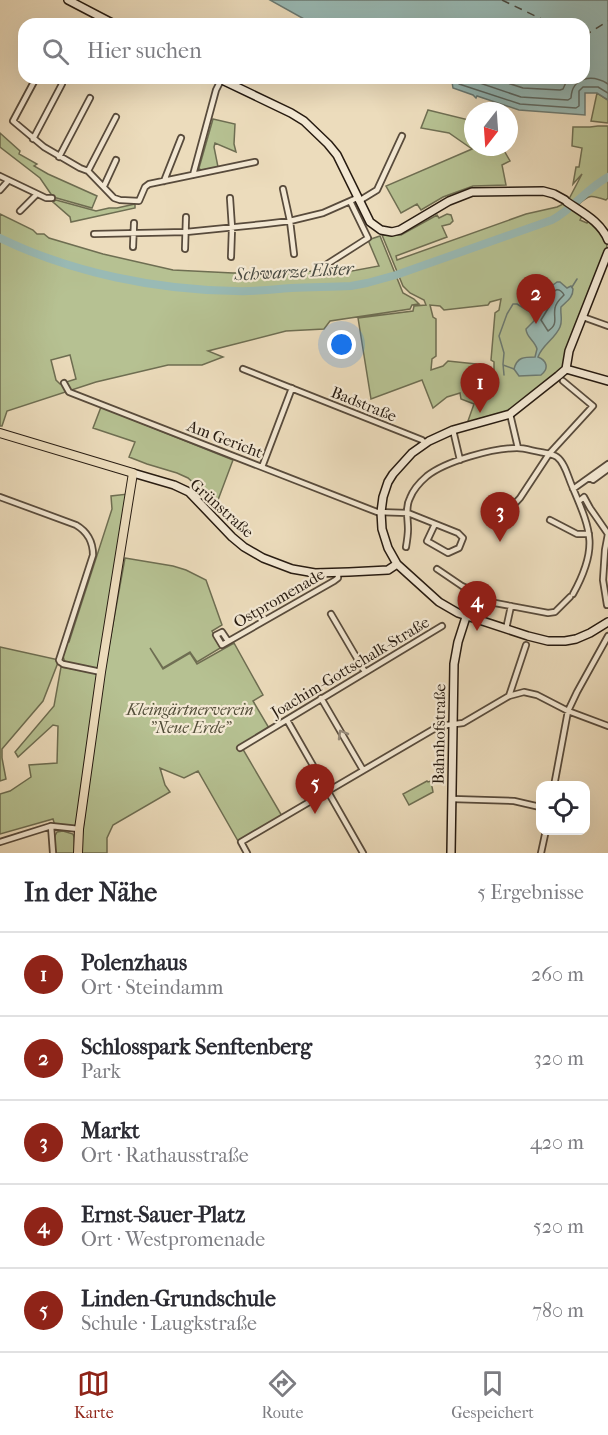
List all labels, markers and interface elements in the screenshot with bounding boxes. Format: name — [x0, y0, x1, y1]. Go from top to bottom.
search box — [18, 18, 590, 84]
icon: search — [39, 35, 72, 68]
text: Hier suchen — [87, 38, 202, 64]
north arrow — [464, 102, 518, 156]
water label: Schwarze Elster — [233, 258, 356, 286]
pin: 2 — [516, 274, 556, 324]
your location — [327, 330, 356, 359]
pin: 1 — [460, 364, 500, 413]
street label: Badstraße — [328, 382, 400, 426]
street label: Am Gericht — [184, 416, 266, 462]
street label: Grünstraße — [186, 474, 258, 542]
pin: 3 — [480, 492, 520, 542]
street label: Ostpromenade — [230, 564, 328, 632]
pin: 4 — [458, 582, 496, 631]
street label: Joachim-Gottschalk-Straße — [266, 612, 433, 723]
street label: Bahnhofstraße — [429, 683, 449, 785]
park label: Kleingärtnerverein "Neue Erde" — [125, 700, 254, 737]
one-way arrow — [338, 730, 349, 740]
pin: 5 — [296, 764, 334, 814]
map controls — [536, 781, 590, 835]
button: locate — [536, 781, 590, 835]
text: In der Nähe — [24, 877, 157, 908]
text: 5 Ergebnisse — [477, 881, 584, 904]
text: Polenzhaus — [81, 950, 187, 976]
text: 1 — [40, 963, 47, 986]
text: 260 m — [531, 963, 584, 986]
text: Ort · Steindamm — [81, 976, 223, 999]
text: Schlosspark Senftenberg — [81, 1034, 312, 1060]
text: 2 — [38, 1047, 49, 1070]
text: 320 m — [534, 1047, 584, 1070]
text: Park — [81, 1060, 121, 1083]
text: Markt — [81, 1118, 140, 1144]
text: 3 — [39, 1131, 48, 1154]
text: 420 m — [530, 1131, 584, 1154]
text: Ort · Rathausstraße — [81, 1144, 249, 1167]
text: Ernst-Sauer-Platz — [81, 1202, 245, 1228]
text: 4 — [38, 1215, 49, 1238]
text: 520 m — [533, 1215, 584, 1238]
text: Ort · Westpromenade — [81, 1228, 265, 1251]
text: Linden-Grundschule — [81, 1286, 276, 1312]
text: 5 — [39, 1299, 48, 1322]
text: 780 m — [532, 1299, 584, 1322]
text: Schule · Laugkstraße — [81, 1312, 257, 1335]
tab: Karte — [74, 1367, 114, 1422]
tab: Route — [261, 1367, 303, 1422]
tab: Gespeichert — [451, 1367, 534, 1422]

